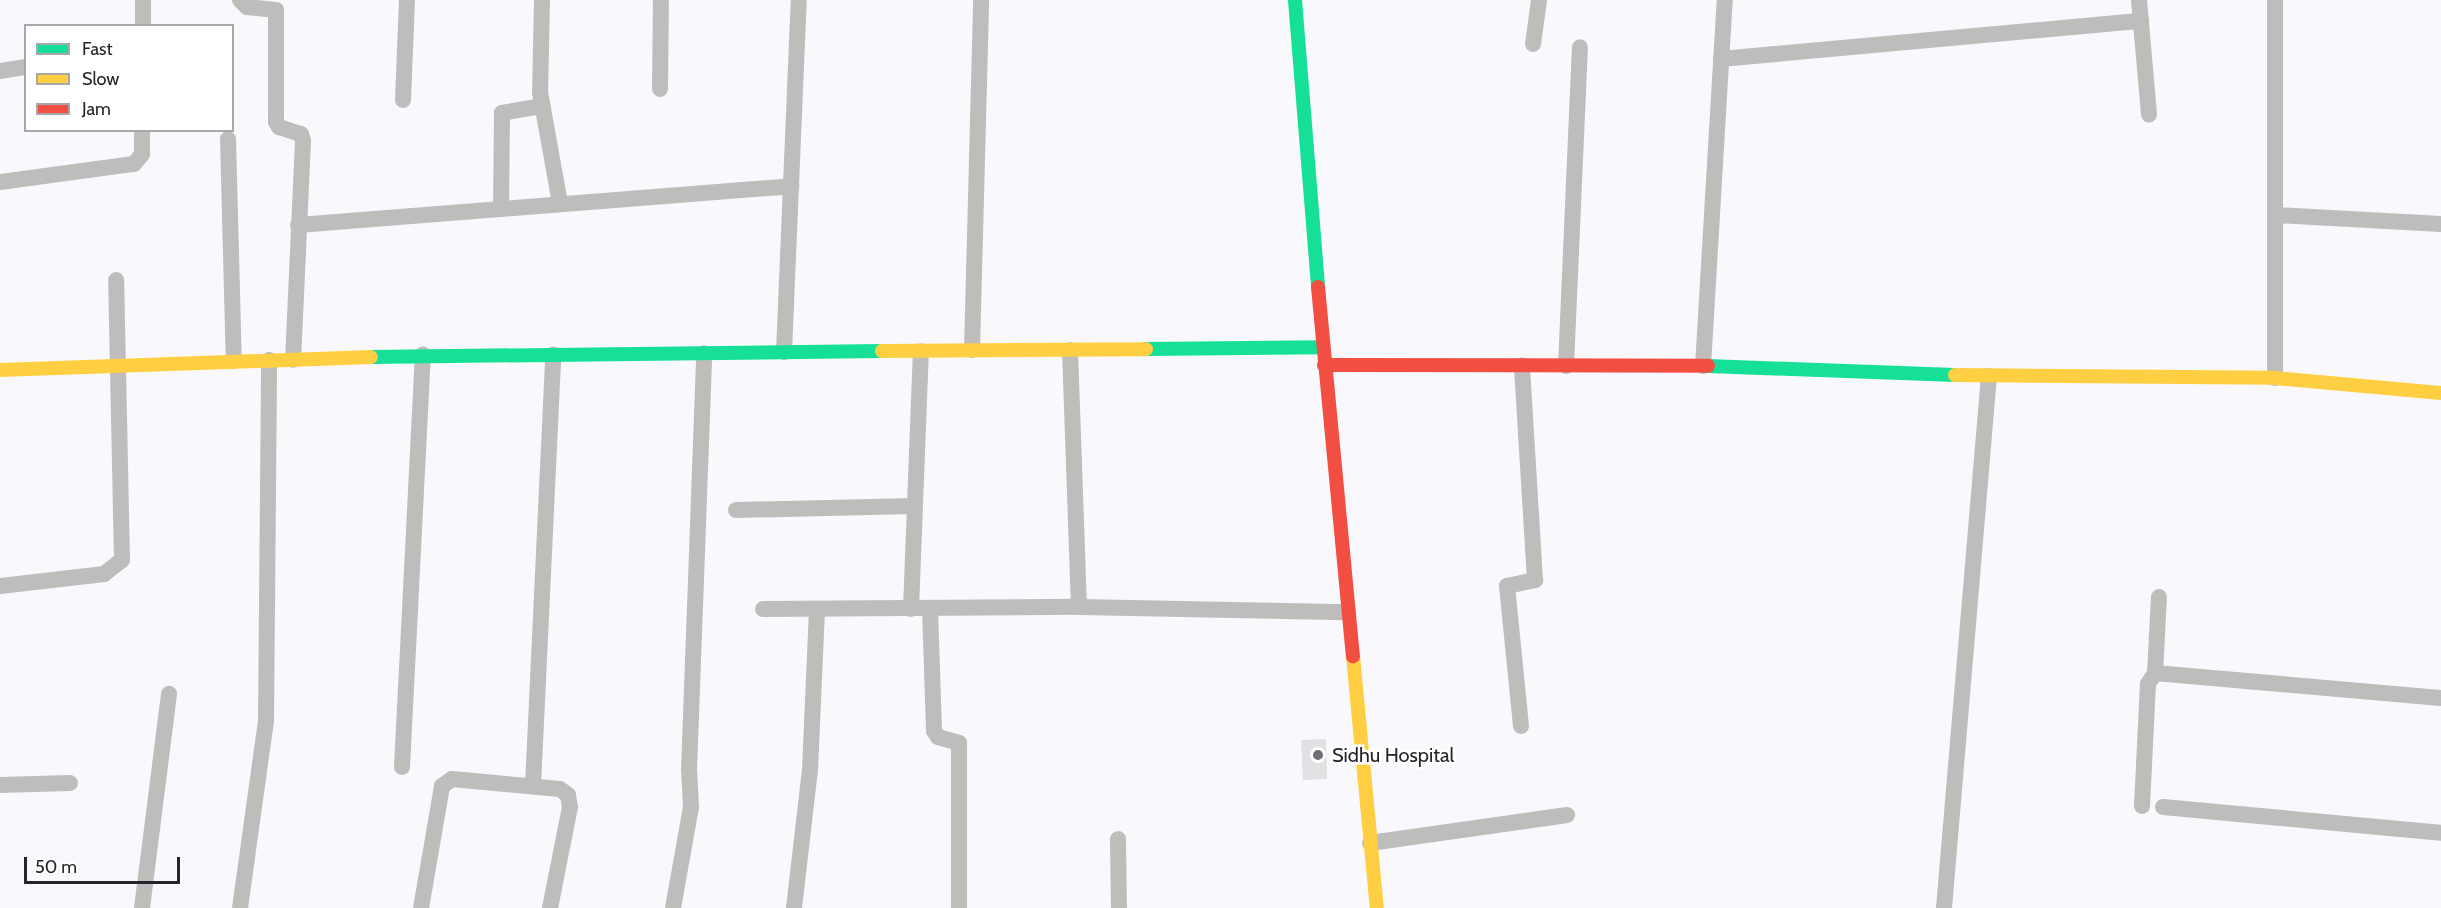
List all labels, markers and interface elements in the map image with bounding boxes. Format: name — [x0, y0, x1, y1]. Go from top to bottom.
legend — [24, 24, 234, 132]
text: Fast — [82, 38, 113, 60]
text: Slow — [82, 68, 119, 90]
text: Jam — [82, 98, 111, 120]
place label: Sidhu Hospital — [1332, 743, 1454, 767]
marker: Sidhu Hospital — [1309, 746, 1327, 764]
scale bar — [27, 845, 183, 883]
text: 50 m — [35, 856, 77, 878]

